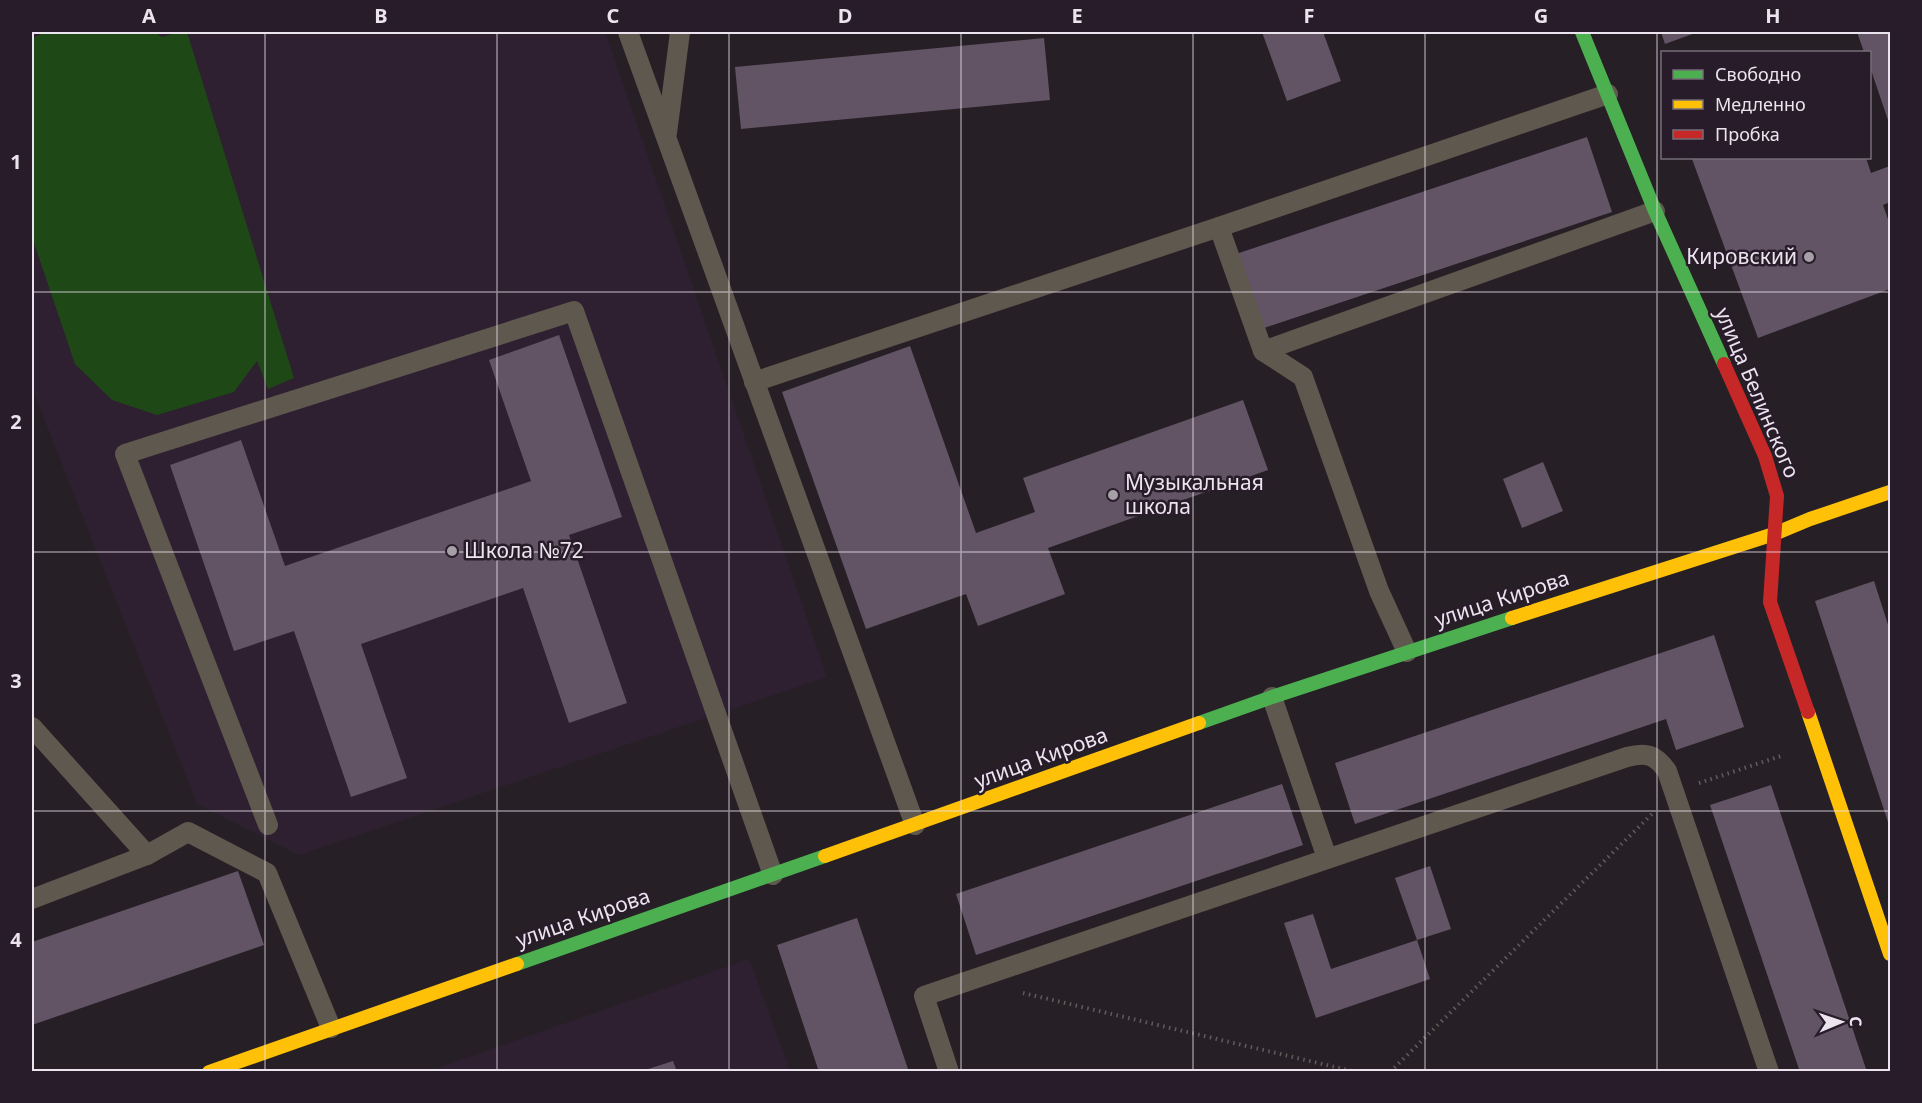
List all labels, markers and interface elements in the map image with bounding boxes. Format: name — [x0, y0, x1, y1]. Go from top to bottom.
text: A — [142, 2, 156, 29]
text: B — [374, 2, 388, 29]
text: C — [607, 2, 620, 29]
text: D — [838, 2, 852, 29]
text: E — [1071, 2, 1083, 29]
text: F — [1304, 2, 1314, 29]
text: G — [1534, 2, 1548, 29]
text: H — [1765, 2, 1781, 29]
legend — [1661, 51, 1871, 159]
text: Свободно — [1715, 62, 1801, 86]
text: Медленно — [1715, 92, 1806, 116]
text: Пробка — [1715, 122, 1780, 146]
text: 1 — [10, 148, 22, 175]
place label: Кировский — [1686, 242, 1797, 270]
marker: Кировский — [1802, 250, 1816, 264]
street label: улица Белинского — [1709, 303, 1807, 482]
text: 2 — [10, 408, 22, 435]
place label: Музыкальная школа — [1125, 468, 1264, 520]
marker: Музыкальная школа — [1106, 488, 1120, 502]
place label: Школа №72 — [464, 536, 584, 564]
marker: Школа №72 — [445, 544, 459, 558]
street label: улица Кирова — [1431, 563, 1573, 633]
text: 3 — [10, 667, 22, 694]
street label: улица Кирова — [970, 720, 1111, 794]
street label: улица Кирова — [512, 881, 653, 953]
text: 4 — [10, 926, 22, 953]
north arrow — [1811, 992, 1871, 1052]
text: С — [1845, 1016, 1867, 1027]

